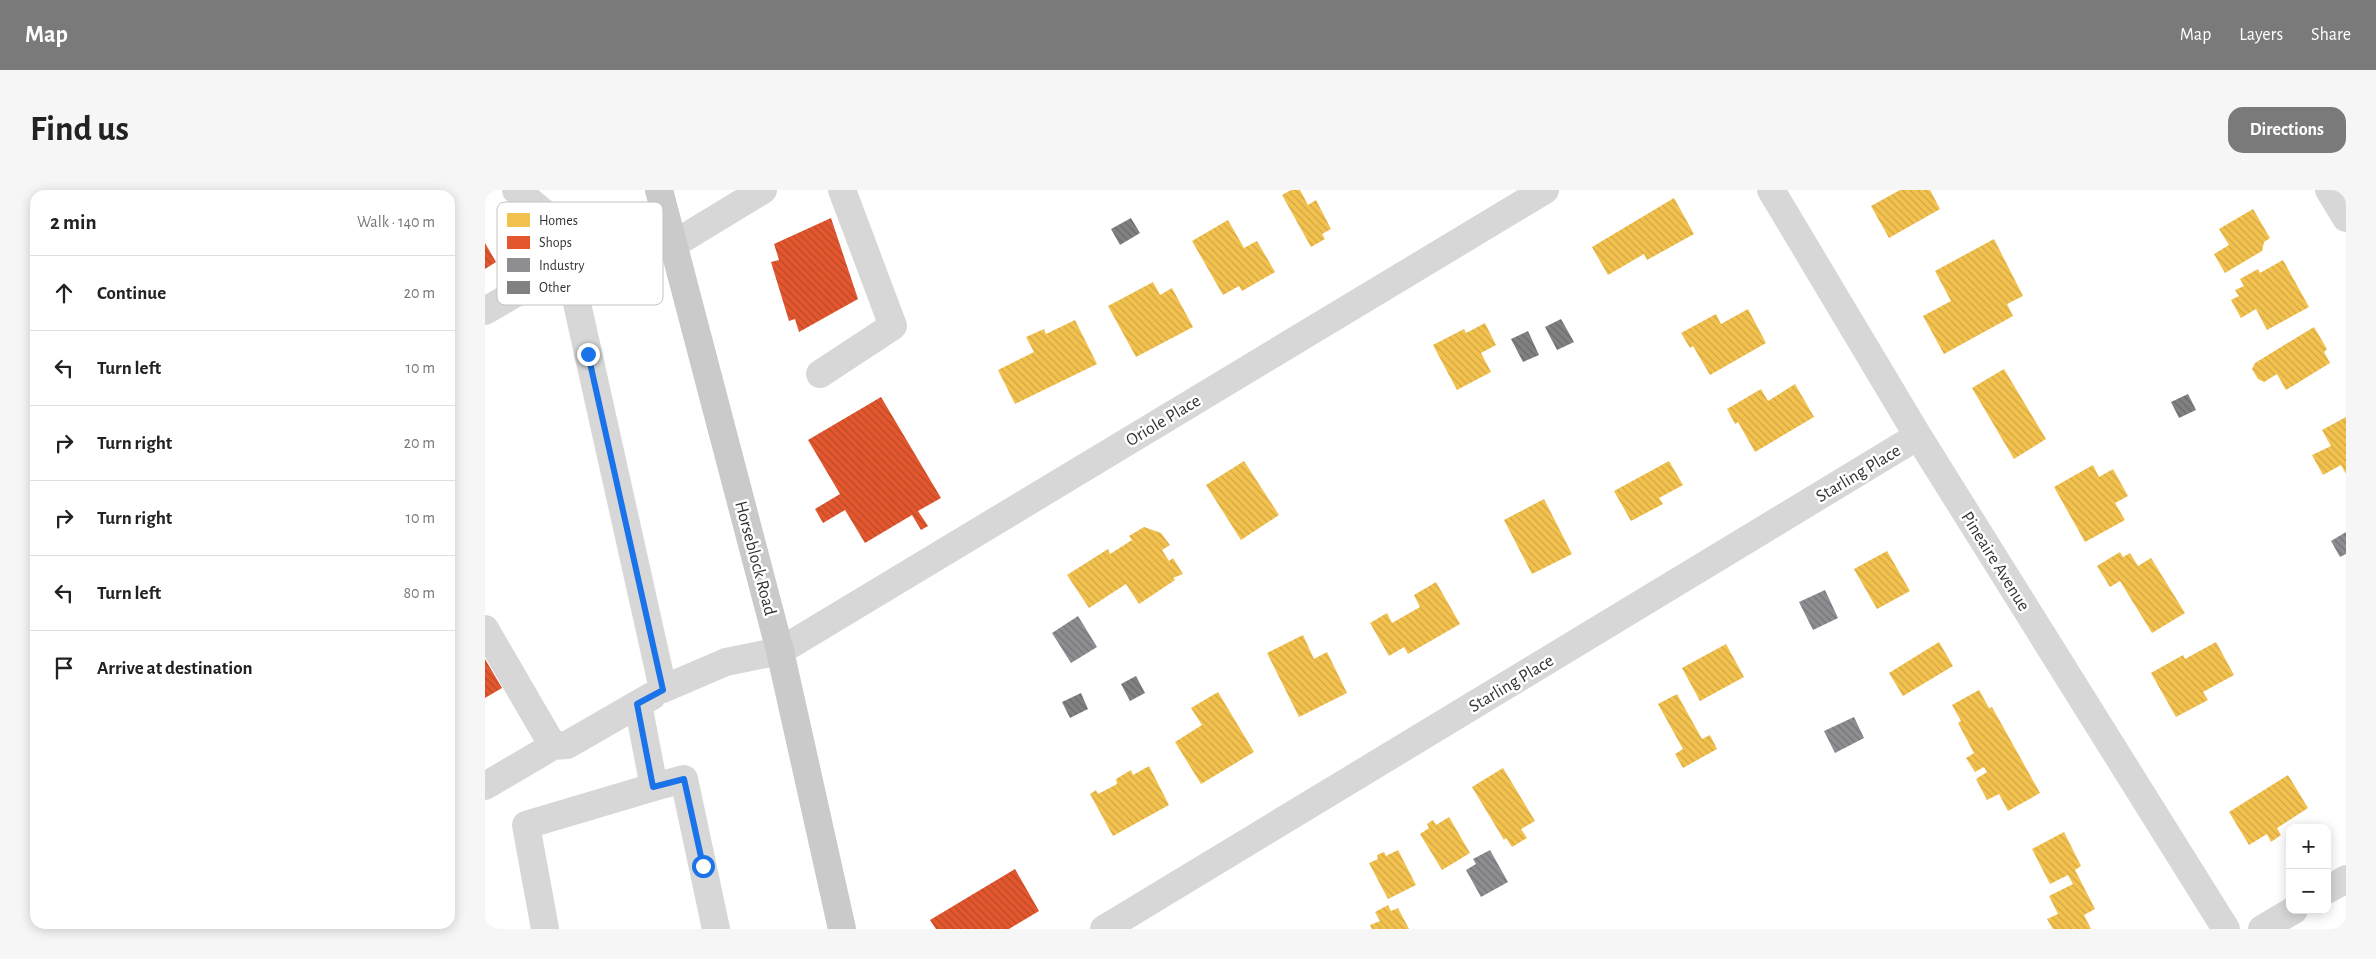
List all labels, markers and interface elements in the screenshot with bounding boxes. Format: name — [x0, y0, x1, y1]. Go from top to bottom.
text: Map — [25, 23, 68, 47]
text: Map — [2180, 26, 2211, 44]
text: Layers — [2239, 26, 2283, 44]
text: Share — [2311, 26, 2351, 44]
button: Directions — [2228, 107, 2346, 153]
text: Find us — [30, 112, 129, 147]
legend — [497, 202, 663, 305]
text: 2 min — [50, 212, 97, 233]
text: Walk · 140 m — [357, 214, 435, 230]
text: Homes — [539, 214, 578, 228]
text: Shops — [539, 236, 572, 250]
text: Industry — [539, 259, 585, 273]
icon: ahead — [50, 279, 78, 307]
text: Other — [539, 281, 571, 295]
text: Continue — [97, 284, 166, 303]
text: 20 m — [404, 285, 435, 301]
route end — [577, 343, 600, 366]
icon: left — [50, 354, 78, 382]
text: Turn left — [97, 359, 161, 378]
text: 10 m — [406, 360, 435, 376]
street label: Oriole Place — [1123, 392, 1204, 450]
icon: right — [50, 429, 78, 457]
text: Turn right — [97, 434, 172, 453]
text: 20 m — [404, 435, 435, 451]
street label: Starling Place — [1813, 442, 1904, 506]
street label: Horseblock Road — [731, 499, 779, 617]
icon: right — [50, 504, 78, 532]
text: Turn right — [97, 509, 172, 528]
street label: Pineaire Avenue — [1957, 509, 2033, 614]
text: 10 m — [406, 510, 435, 526]
icon: left — [50, 579, 78, 607]
text: Turn left — [97, 584, 161, 603]
text: 80 m — [404, 585, 435, 601]
street label: Starling Place — [1466, 652, 1557, 716]
icon: arrive — [50, 654, 78, 682]
text: Arrive at destination — [97, 659, 253, 678]
map controls — [2286, 824, 2331, 914]
button: + — [2286, 824, 2331, 869]
route start — [692, 855, 715, 878]
button: − — [2286, 869, 2331, 914]

